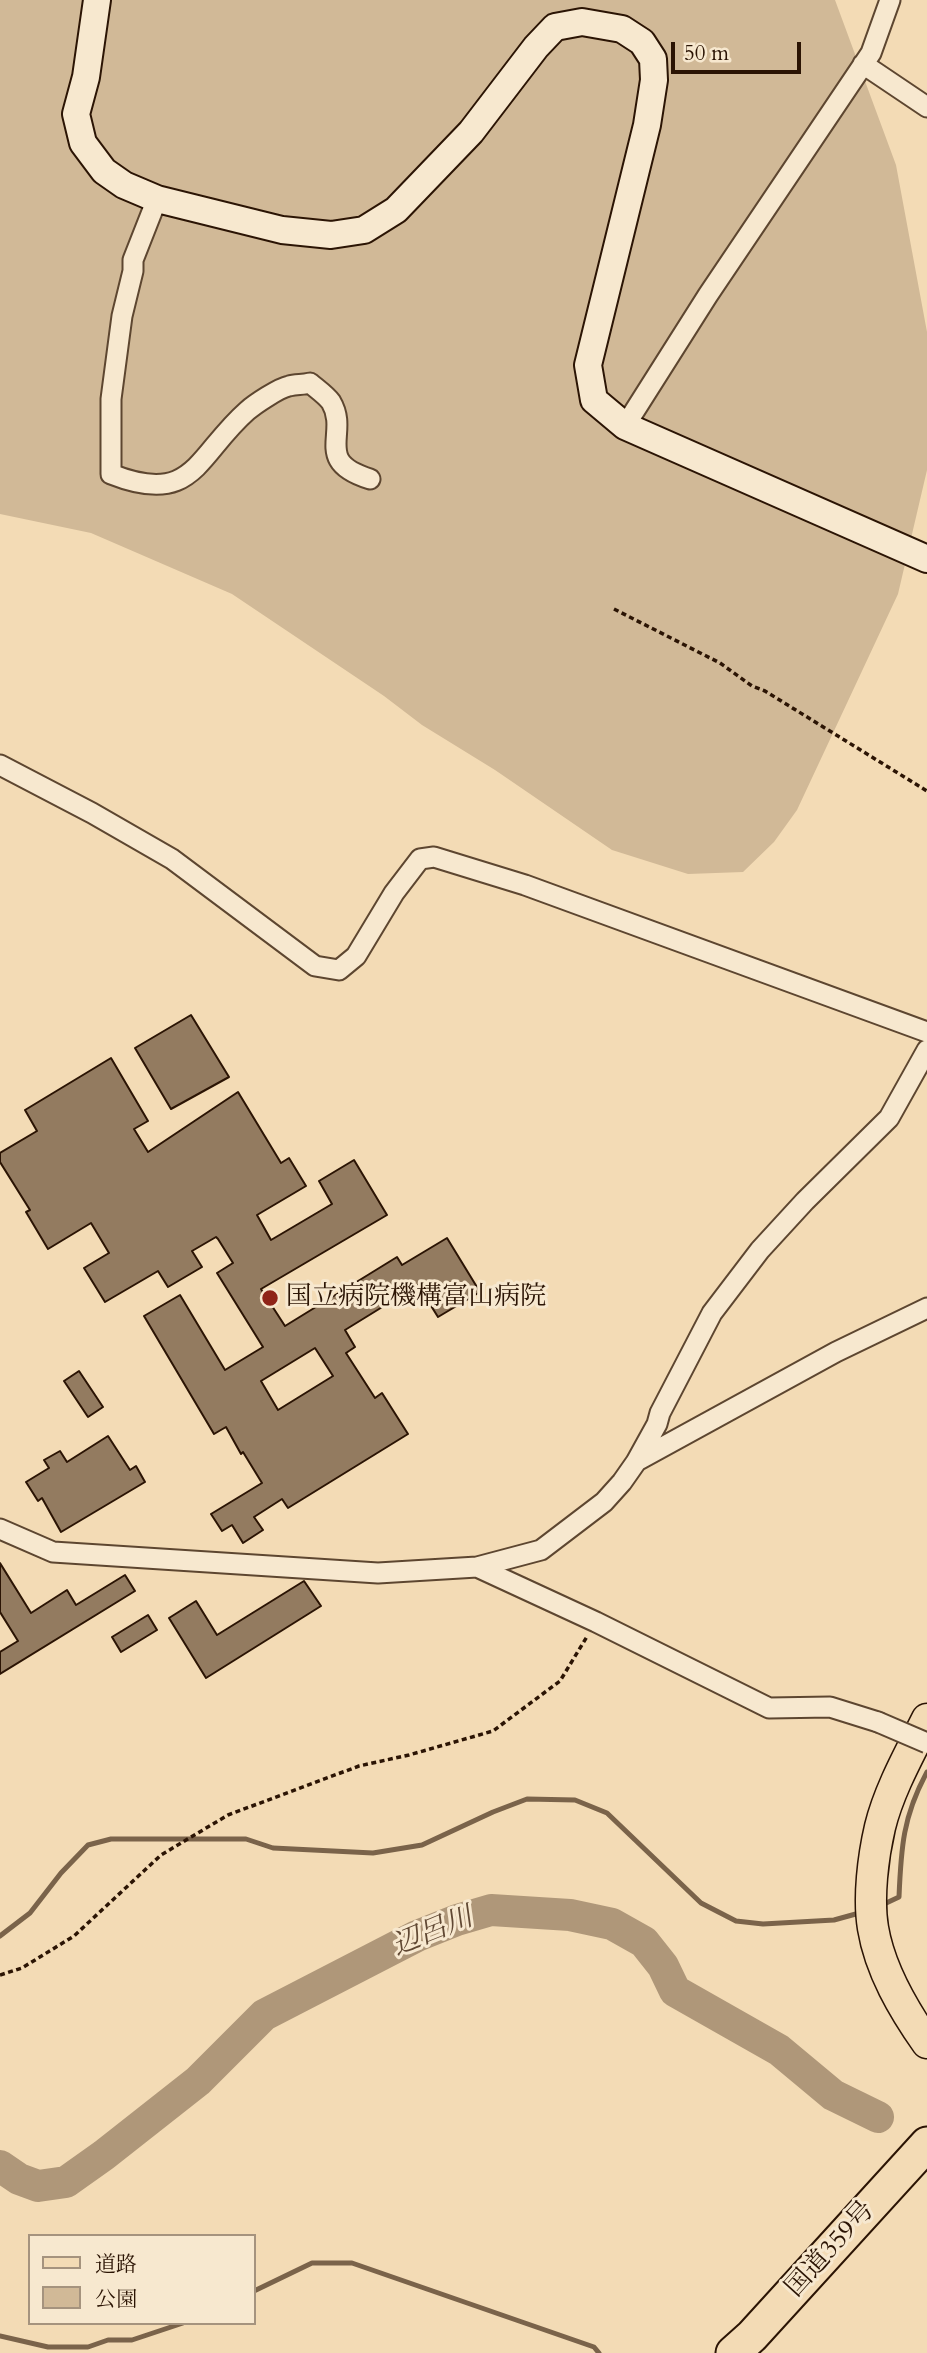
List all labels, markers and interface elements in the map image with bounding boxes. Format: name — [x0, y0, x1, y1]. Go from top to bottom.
scale bar — [675, 28, 804, 72]
text: 50 m — [684, 39, 729, 68]
place label: 国立病院機構富山病院 — [286, 1282, 546, 1314]
marker: 国立病院機構富山病院 — [260, 1288, 280, 1308]
water label: 辺呂川 — [388, 1902, 478, 1964]
street label: 国道359号 — [780, 2196, 882, 2304]
legend — [28, 2234, 256, 2325]
text: 道路 — [95, 2250, 137, 2279]
text: 公園 — [95, 2285, 137, 2314]

